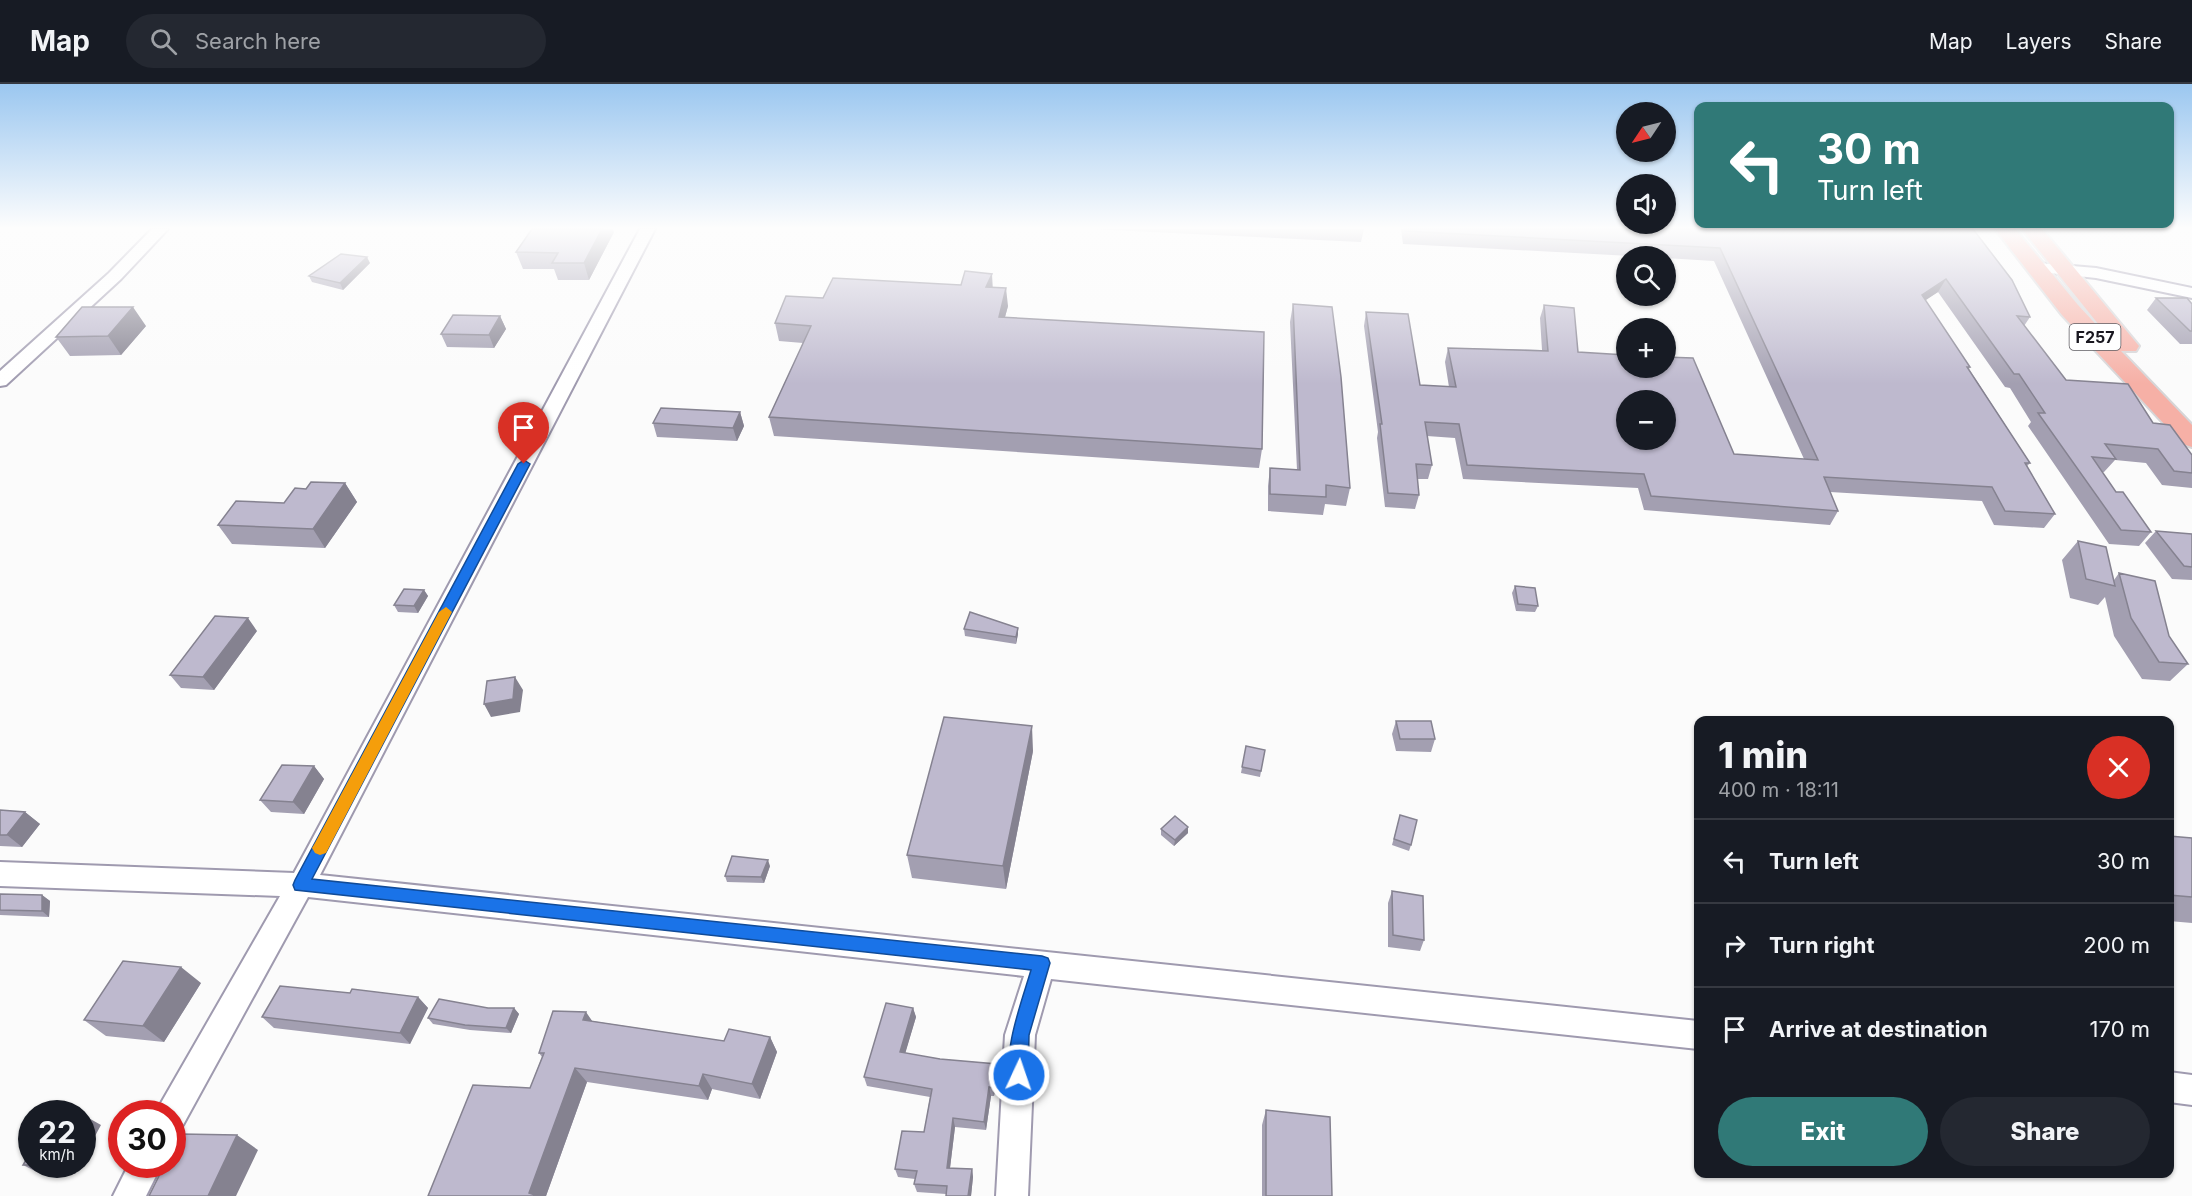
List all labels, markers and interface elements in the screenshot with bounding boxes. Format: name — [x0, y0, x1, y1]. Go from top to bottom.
search box — [126, 14, 546, 68]
text: Map — [30, 24, 90, 58]
icon: search — [147, 25, 180, 58]
text: Search here — [195, 28, 321, 54]
text: Map — [1929, 29, 1973, 54]
text: Layers — [2006, 29, 2072, 54]
text: Share — [2105, 29, 2162, 54]
north arrow — [1616, 102, 1676, 162]
map controls — [1616, 102, 1676, 450]
text: 30 m — [1817, 123, 1921, 174]
icon: left — [1718, 126, 1796, 204]
button: sound — [1616, 174, 1676, 234]
text: Turn left — [1817, 174, 1923, 207]
button: search — [1616, 246, 1676, 306]
button: + — [1616, 318, 1676, 378]
road number: F257 — [2070, 324, 2120, 350]
button: − — [1616, 390, 1676, 450]
pin — [498, 402, 549, 464]
icon: arrive — [507, 411, 540, 444]
text: 1 min — [1718, 733, 1808, 777]
button: close — [2087, 736, 2150, 799]
text: 400 m · 18:11 — [1718, 778, 1839, 802]
icon: left — [1718, 845, 1751, 878]
text: Turn left — [1769, 848, 1859, 874]
text: 30 m — [2097, 848, 2150, 874]
icon: right — [1718, 929, 1751, 962]
text: Turn right — [1769, 932, 1875, 958]
text: 200 m — [2083, 932, 2150, 958]
icon: arrive — [1718, 1013, 1751, 1046]
text: Arrive at destination — [1769, 1016, 1988, 1042]
text: 170 m — [2090, 1016, 2150, 1042]
position arrow — [987, 1043, 1051, 1107]
button: Exit — [1718, 1097, 1928, 1166]
button: Share — [1940, 1097, 2150, 1166]
speed limit sign: 30 — [108, 1100, 186, 1178]
text: 22 — [38, 1114, 76, 1150]
text: km/h — [39, 1145, 75, 1164]

